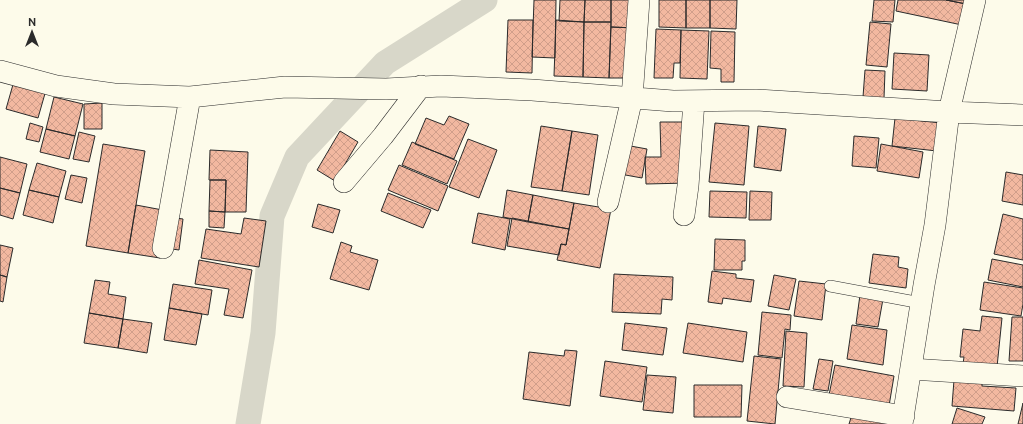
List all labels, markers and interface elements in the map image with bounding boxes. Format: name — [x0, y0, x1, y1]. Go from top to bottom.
north arrow — [12, 12, 52, 52]
text: N — [28, 16, 36, 28]

